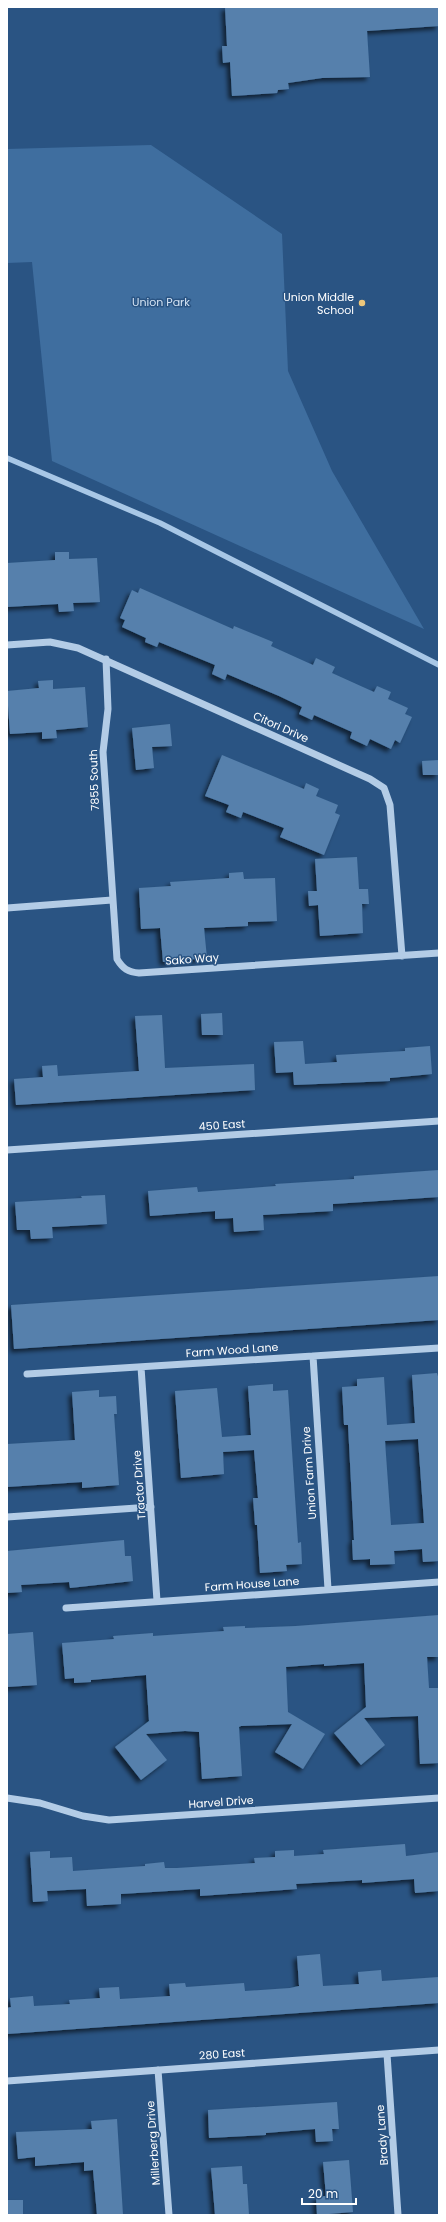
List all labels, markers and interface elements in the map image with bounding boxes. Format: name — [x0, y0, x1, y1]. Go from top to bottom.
place label: Union Middle School — [283, 289, 354, 318]
park label: Union Park — [132, 294, 190, 310]
marker: Union Middle School — [357, 298, 367, 308]
street label: Citori Drive — [251, 708, 312, 746]
street label: 7855 South — [85, 749, 103, 811]
street label: Sako Way — [165, 949, 220, 969]
street label: 450 East — [198, 1115, 246, 1135]
street label: Farm Wood Lane — [185, 1339, 279, 1361]
street label: Union Farm Drive — [298, 1426, 320, 1520]
street label: Tractor Drive — [129, 1449, 149, 1520]
street label: Farm House Lane — [204, 1573, 300, 1595]
street label: Harvel Drive — [188, 1792, 254, 1812]
street label: 280 East — [199, 2044, 245, 2064]
street label: Millerberg Drive — [142, 2100, 164, 2186]
street label: Brady Lane — [372, 2104, 392, 2166]
scale bar — [302, 2180, 356, 2206]
text: 20 m — [308, 2185, 338, 2202]

